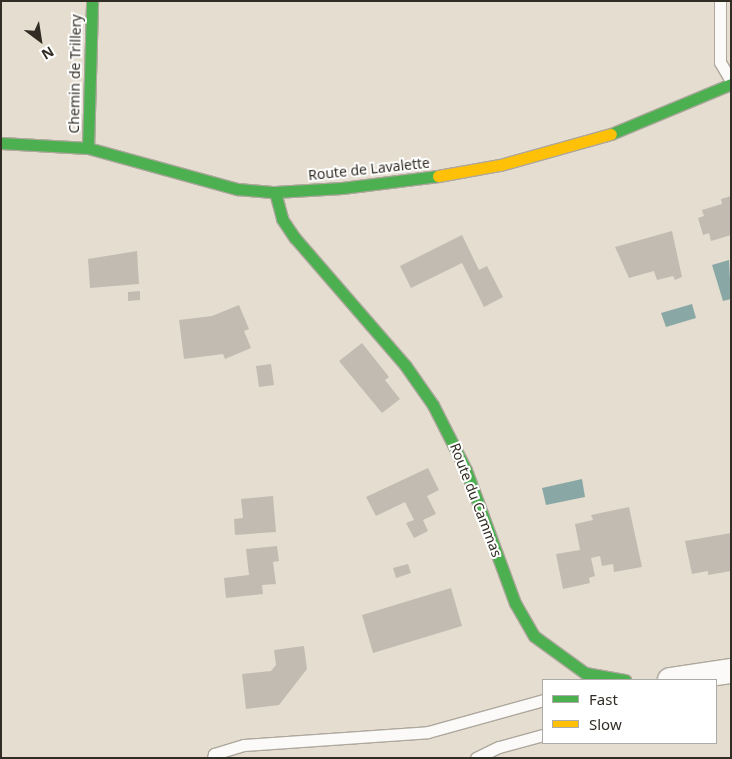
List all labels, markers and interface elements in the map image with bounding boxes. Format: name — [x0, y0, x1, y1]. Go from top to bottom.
street label: Chemin de Trillery — [66, 14, 84, 134]
north arrow — [15, 15, 65, 65]
text: N — [38, 42, 58, 64]
street label: Route de Lavalette — [307, 154, 431, 184]
street label: Route du Cammas — [447, 441, 505, 559]
legend — [542, 679, 717, 744]
text: Fast — [589, 689, 618, 709]
text: Slow — [589, 714, 622, 734]

